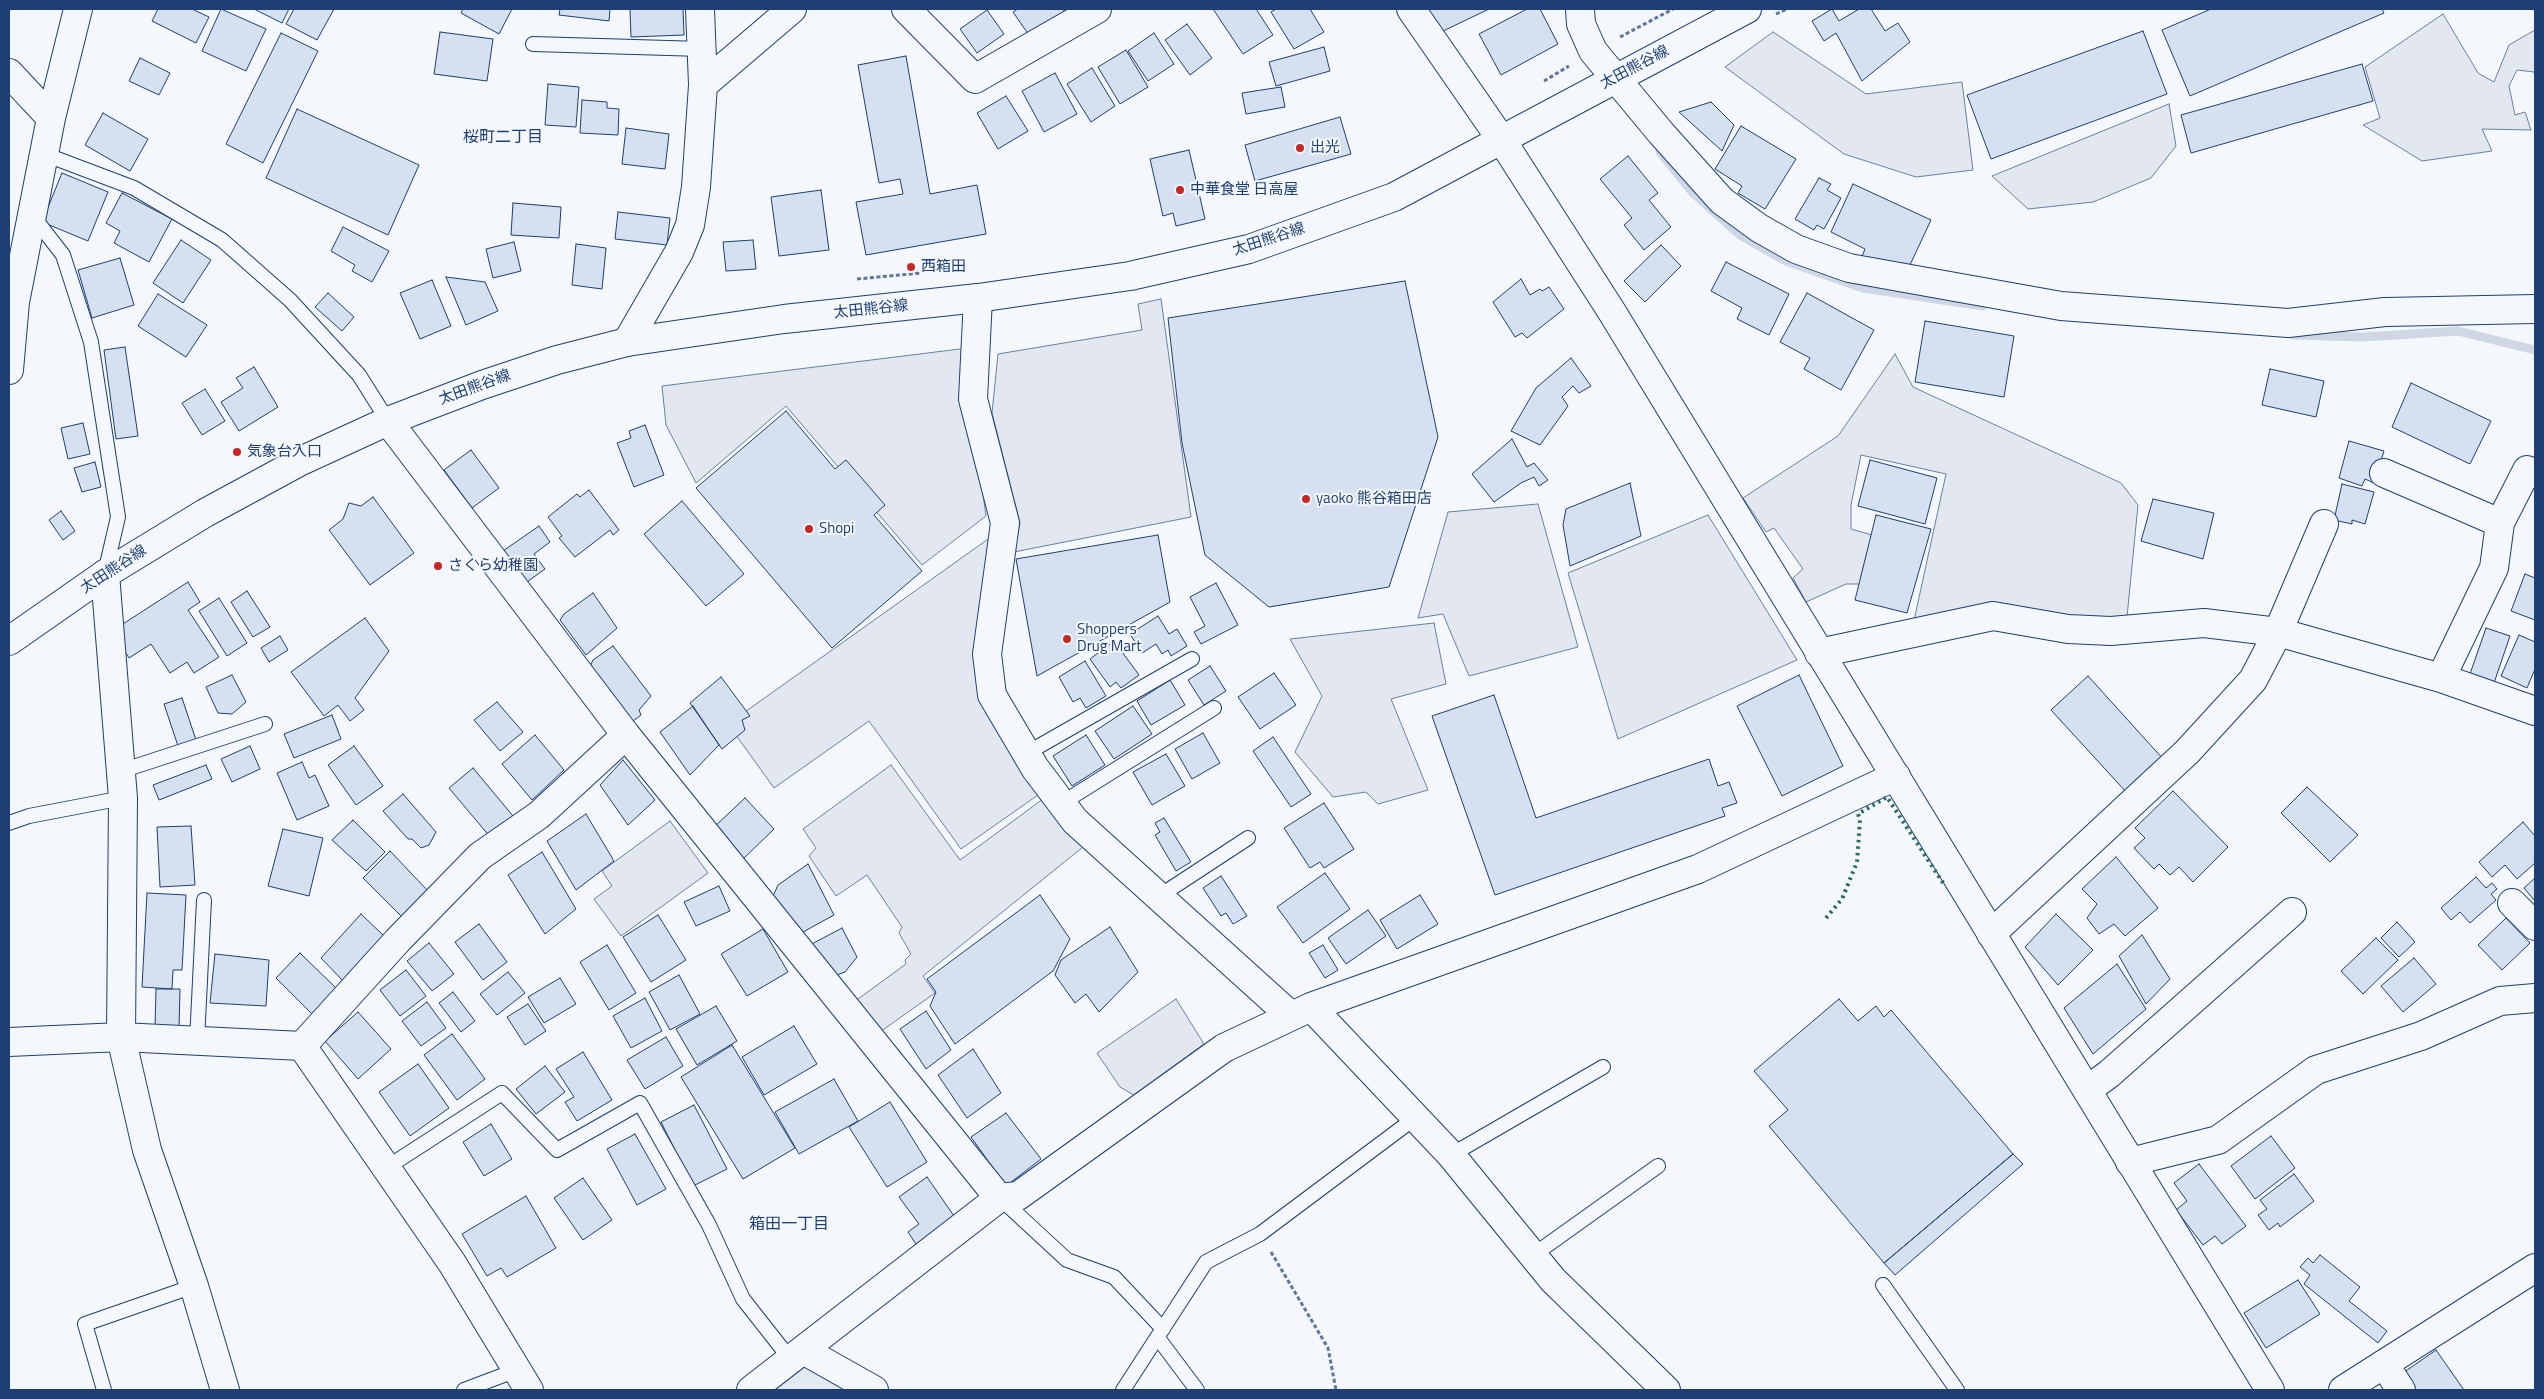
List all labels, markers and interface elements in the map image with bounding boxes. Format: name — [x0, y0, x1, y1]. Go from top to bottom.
street label: 太田熊谷線 — [1598, 42, 1672, 94]
district label: 桜町二丁目 — [463, 128, 543, 148]
place label: 出光 — [1310, 139, 1340, 157]
marker: 出光 — [1294, 142, 1306, 154]
place label: 中華食堂 日高屋 — [1190, 181, 1298, 199]
marker: 中華食堂 日高屋 — [1174, 184, 1186, 196]
street label: 太田熊谷線 — [1231, 220, 1307, 260]
place label: 西箱田 — [921, 258, 966, 276]
marker: 西箱田 — [905, 261, 917, 273]
street label: 太田熊谷線 — [833, 297, 909, 323]
street label: 太田熊谷線 — [437, 367, 513, 409]
place label: 気象台入口 — [247, 443, 322, 461]
marker: 気象台入口 — [231, 446, 243, 458]
place label: yaoko 熊谷箱田店 — [1316, 490, 1432, 508]
marker: yaoko 熊谷箱田店 — [1300, 493, 1312, 505]
place label: Shopi — [819, 520, 854, 538]
marker: Shopi — [803, 523, 815, 535]
street label: 太田熊谷線 — [78, 542, 150, 598]
place label: さくら幼稚園 — [448, 557, 538, 575]
marker: さくら幼稚園 — [432, 560, 444, 572]
place label: Shoppers Drug Mart — [1077, 621, 1141, 656]
marker: Shoppers Drug Mart — [1061, 633, 1073, 645]
district label: 箱田一丁目 — [749, 1215, 829, 1235]

